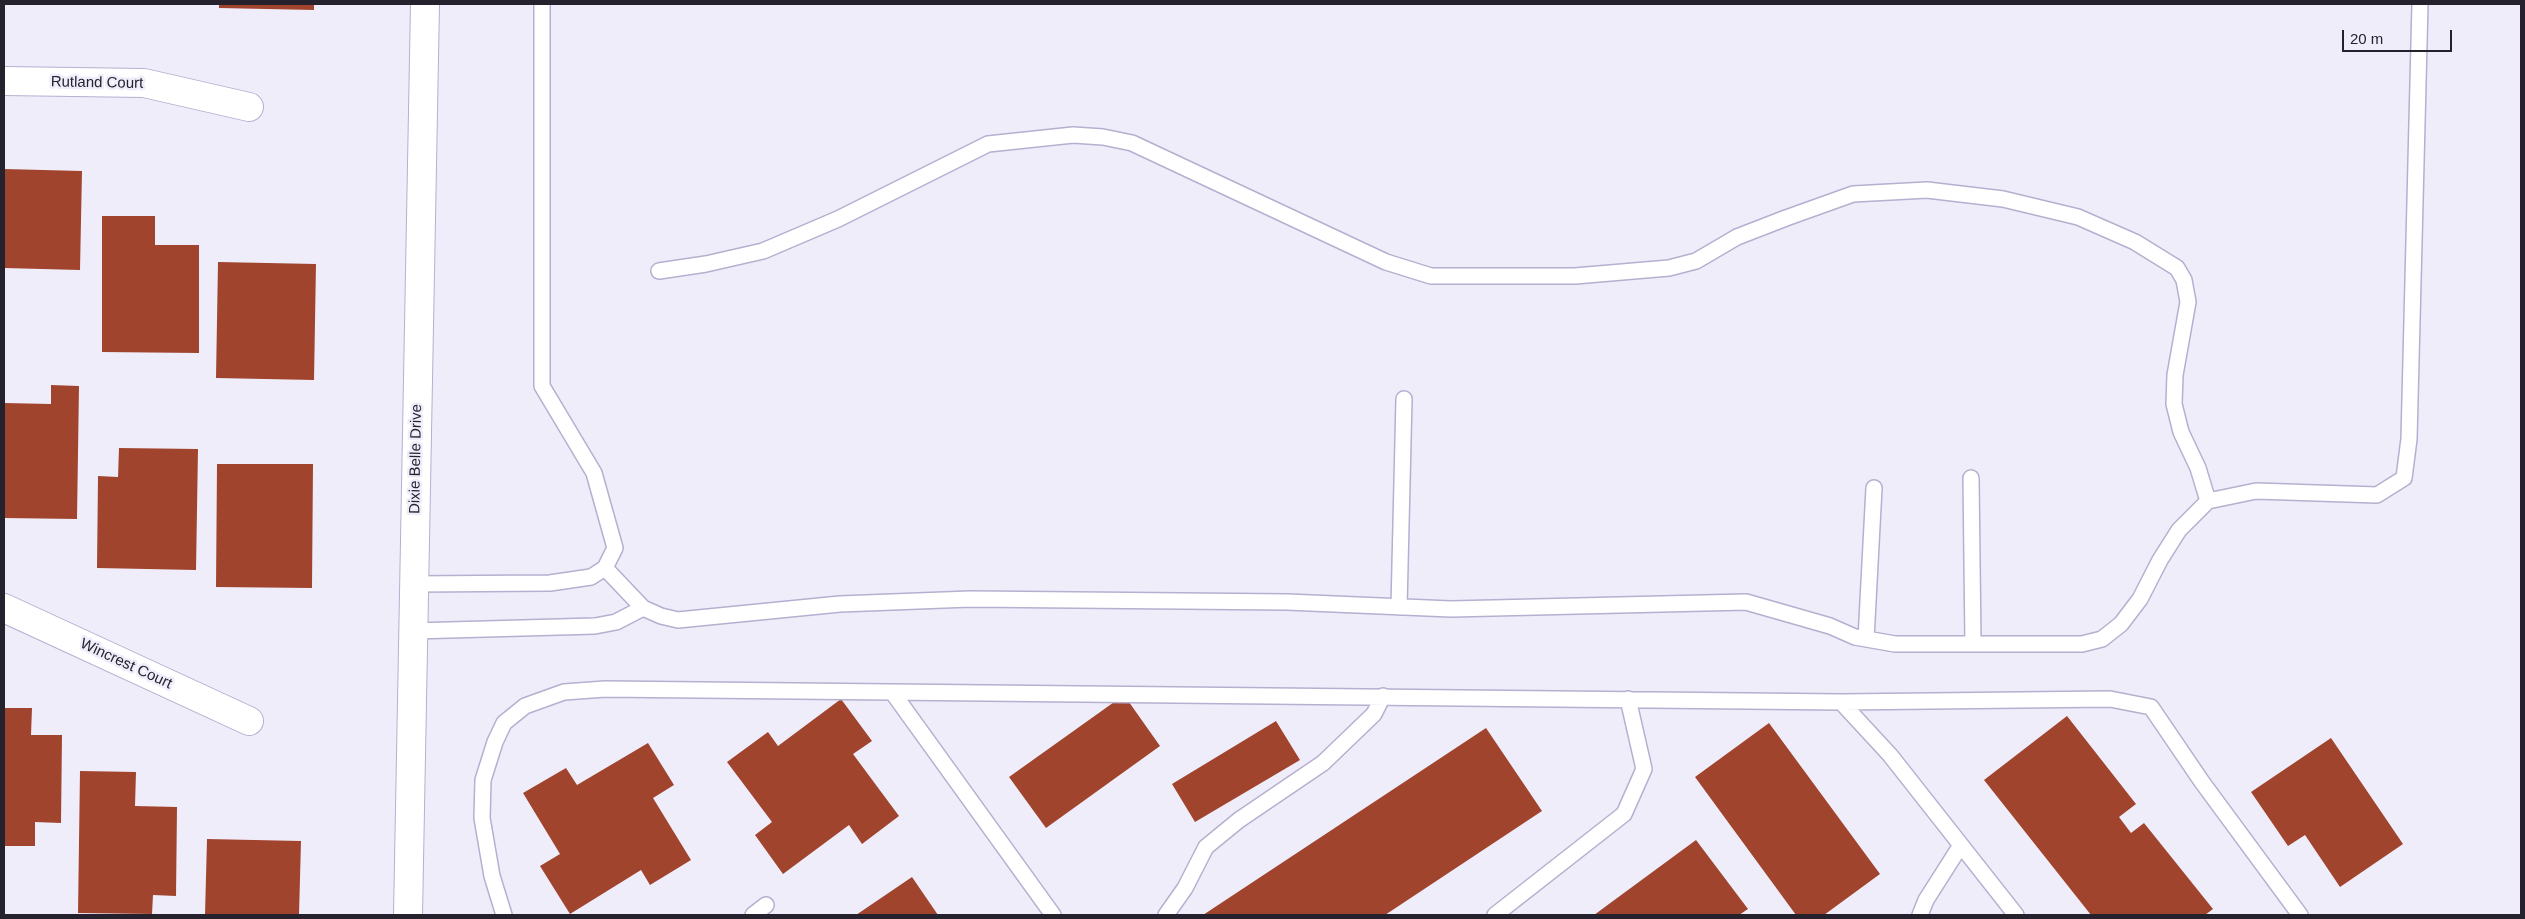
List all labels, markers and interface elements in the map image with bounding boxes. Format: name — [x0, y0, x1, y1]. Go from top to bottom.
scale bar — [2345, 20, 2455, 52]
text: 20 m — [2350, 30, 2383, 47]
street label: Rutland Court — [51, 73, 143, 93]
street label: Dixie Belle Drive — [406, 404, 426, 514]
street label: Wincrest Court — [77, 635, 175, 693]

